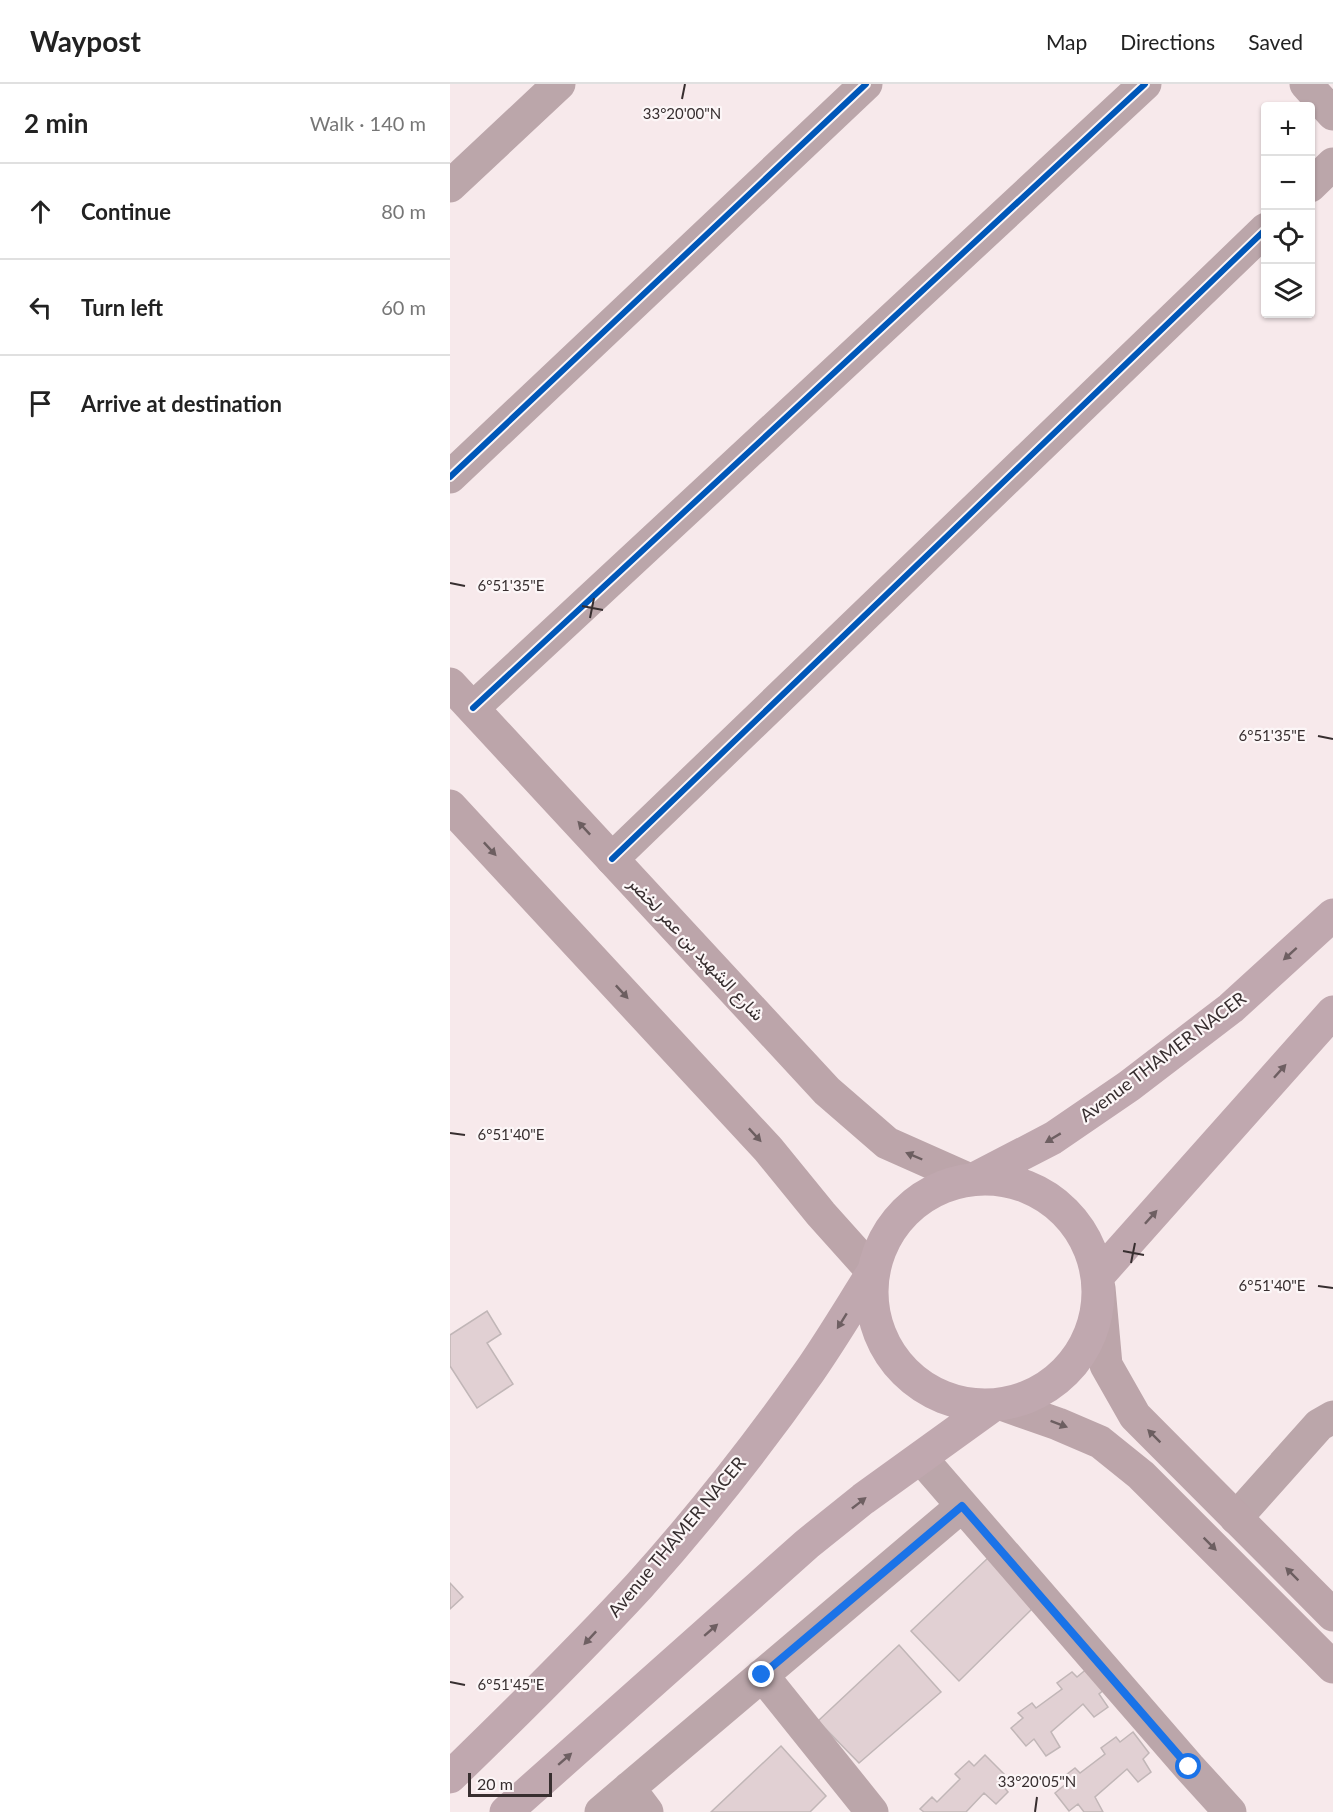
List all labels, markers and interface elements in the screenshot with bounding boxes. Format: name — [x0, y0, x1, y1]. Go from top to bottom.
text: Waypost — [30, 24, 141, 58]
text: Map — [1046, 29, 1087, 54]
text: Directions — [1120, 29, 1215, 54]
text: Saved — [1248, 29, 1303, 54]
map controls — [1261, 102, 1315, 318]
button: + — [1261, 102, 1315, 156]
text: 33°20'00"N — [643, 104, 721, 122]
text: 2 min — [24, 107, 88, 139]
text: Walk · 140 m — [310, 111, 426, 135]
button: − — [1261, 156, 1315, 210]
icon: ahead — [24, 195, 57, 228]
text: Continue — [81, 198, 171, 225]
text: 80 m — [381, 199, 426, 223]
button: locate — [1261, 210, 1315, 264]
button: layers — [1261, 264, 1315, 318]
icon: left — [24, 291, 57, 324]
text: Turn left — [81, 294, 163, 321]
text: 60 m — [381, 295, 426, 319]
icon: arrive — [24, 387, 57, 420]
text: Arrive at destination — [81, 390, 282, 417]
text: 6°51'35"E — [478, 576, 545, 594]
text: 6°51'35"E — [1239, 726, 1306, 744]
one-way arrow — [577, 821, 591, 835]
one-way arrow — [483, 841, 497, 856]
street label: شارع الشهيد بن عمر لخضر — [622, 871, 769, 1026]
one-way arrow — [1282, 947, 1297, 961]
one-way arrow — [615, 984, 628, 999]
street label: Avenue THAMER NACER — [1075, 986, 1250, 1126]
one-way arrow — [1273, 1064, 1286, 1079]
text: 6°51'40"E — [478, 1125, 545, 1143]
one-way arrow — [748, 1127, 761, 1142]
one-way arrow — [1044, 1133, 1061, 1143]
one-way arrow — [906, 1151, 923, 1160]
one-way arrow — [1144, 1210, 1157, 1225]
text: 6°51'40"E — [1239, 1276, 1306, 1294]
one-way arrow — [836, 1313, 847, 1329]
one-way arrow — [1050, 1420, 1068, 1430]
one-way arrow — [1148, 1429, 1162, 1443]
street label: Avenue THAMER NACER — [603, 1451, 750, 1621]
one-way arrow — [851, 1496, 867, 1509]
one-way arrow — [1202, 1536, 1216, 1550]
one-way arrow — [1285, 1567, 1299, 1581]
one-way arrow — [704, 1623, 719, 1637]
one-way arrow — [583, 1630, 597, 1645]
route end — [748, 1661, 774, 1687]
text: 6°51'45"E — [478, 1675, 545, 1693]
one-way arrow — [557, 1753, 572, 1766]
route start — [1175, 1753, 1201, 1779]
scale bar — [468, 1770, 552, 1798]
text: 33°20'05"N — [998, 1772, 1076, 1790]
text: 20 m — [477, 1774, 513, 1793]

